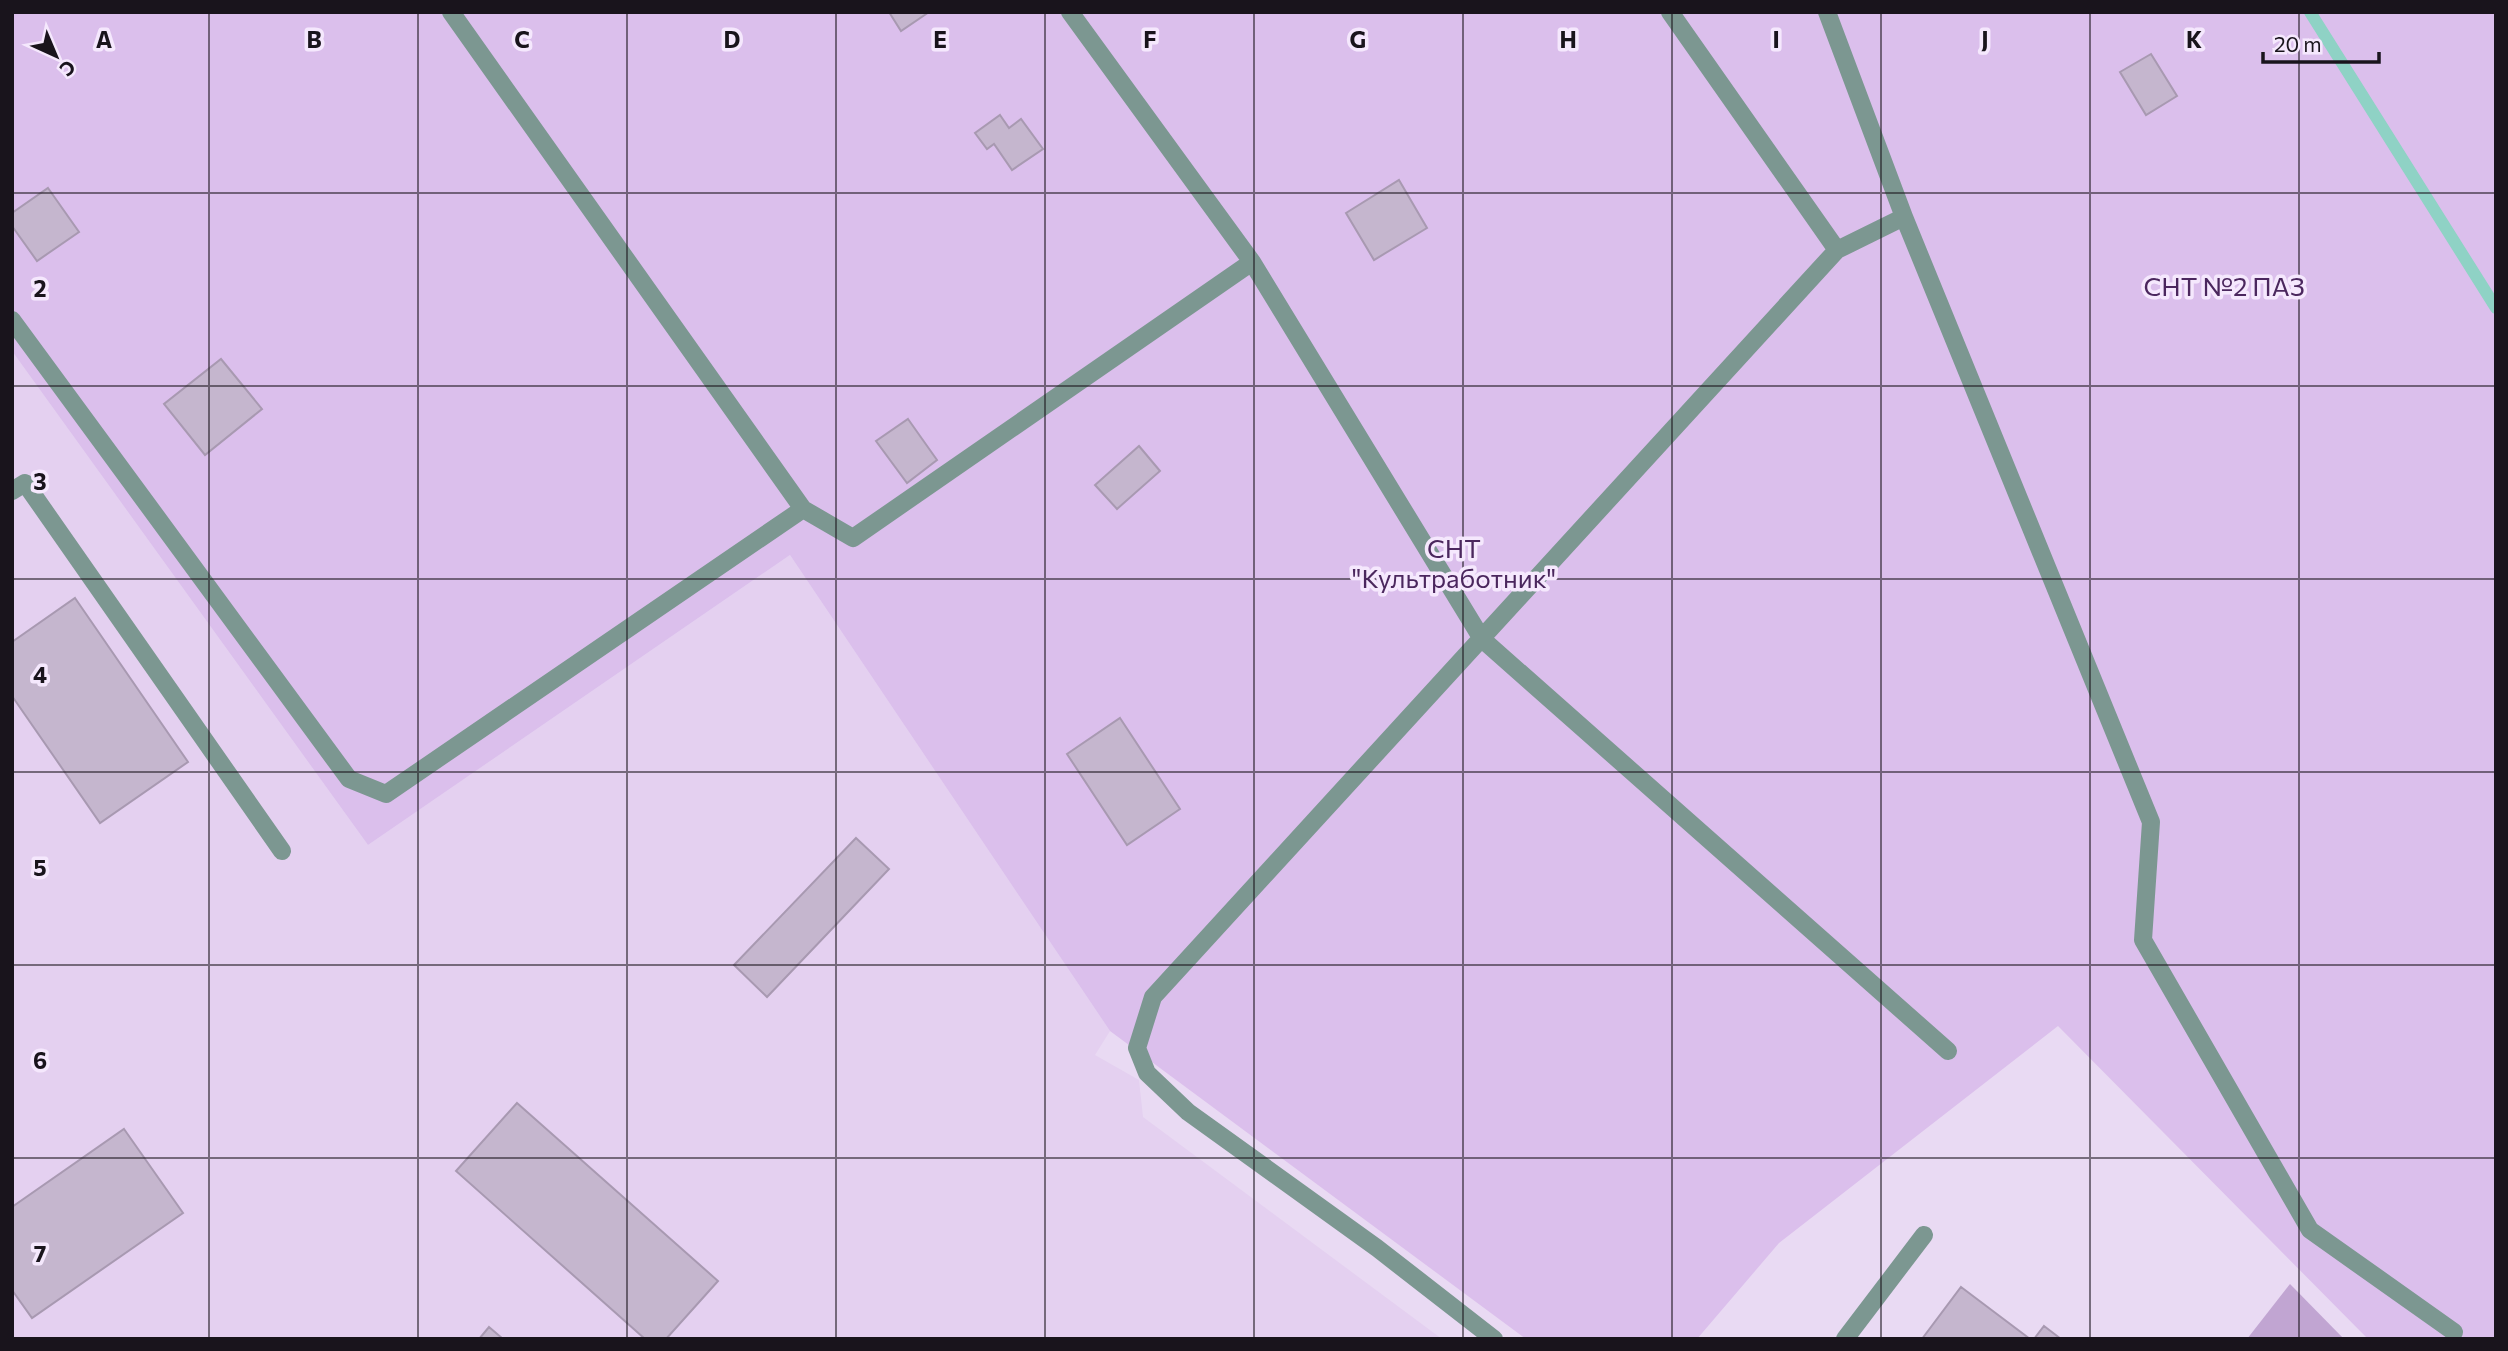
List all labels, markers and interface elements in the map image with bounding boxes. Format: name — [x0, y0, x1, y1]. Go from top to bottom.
north arrow — [21, 21, 91, 91]
scale bar — [2263, 21, 2378, 65]
text: A — [96, 25, 113, 53]
text: B — [306, 25, 322, 53]
text: C — [514, 25, 530, 53]
text: D — [724, 25, 741, 53]
text: E — [933, 25, 947, 53]
text: F — [1143, 25, 1157, 53]
text: G — [1350, 25, 1366, 53]
text: H — [1559, 25, 1577, 53]
text: I — [1772, 25, 1780, 53]
text: J — [1981, 25, 1989, 53]
text: K — [2186, 25, 2202, 53]
text: 20 m — [2274, 31, 2322, 56]
text: С — [55, 56, 81, 81]
park label: СНТ №2 ПАЗ — [2143, 270, 2305, 301]
text: 2 — [33, 274, 47, 302]
text: 3 — [33, 467, 47, 495]
park label: СНТ "Культработник" — [1352, 532, 1556, 593]
text: 4 — [33, 660, 47, 688]
text: 5 — [33, 853, 47, 881]
text: 6 — [33, 1046, 47, 1074]
text: 7 — [34, 1239, 46, 1267]

